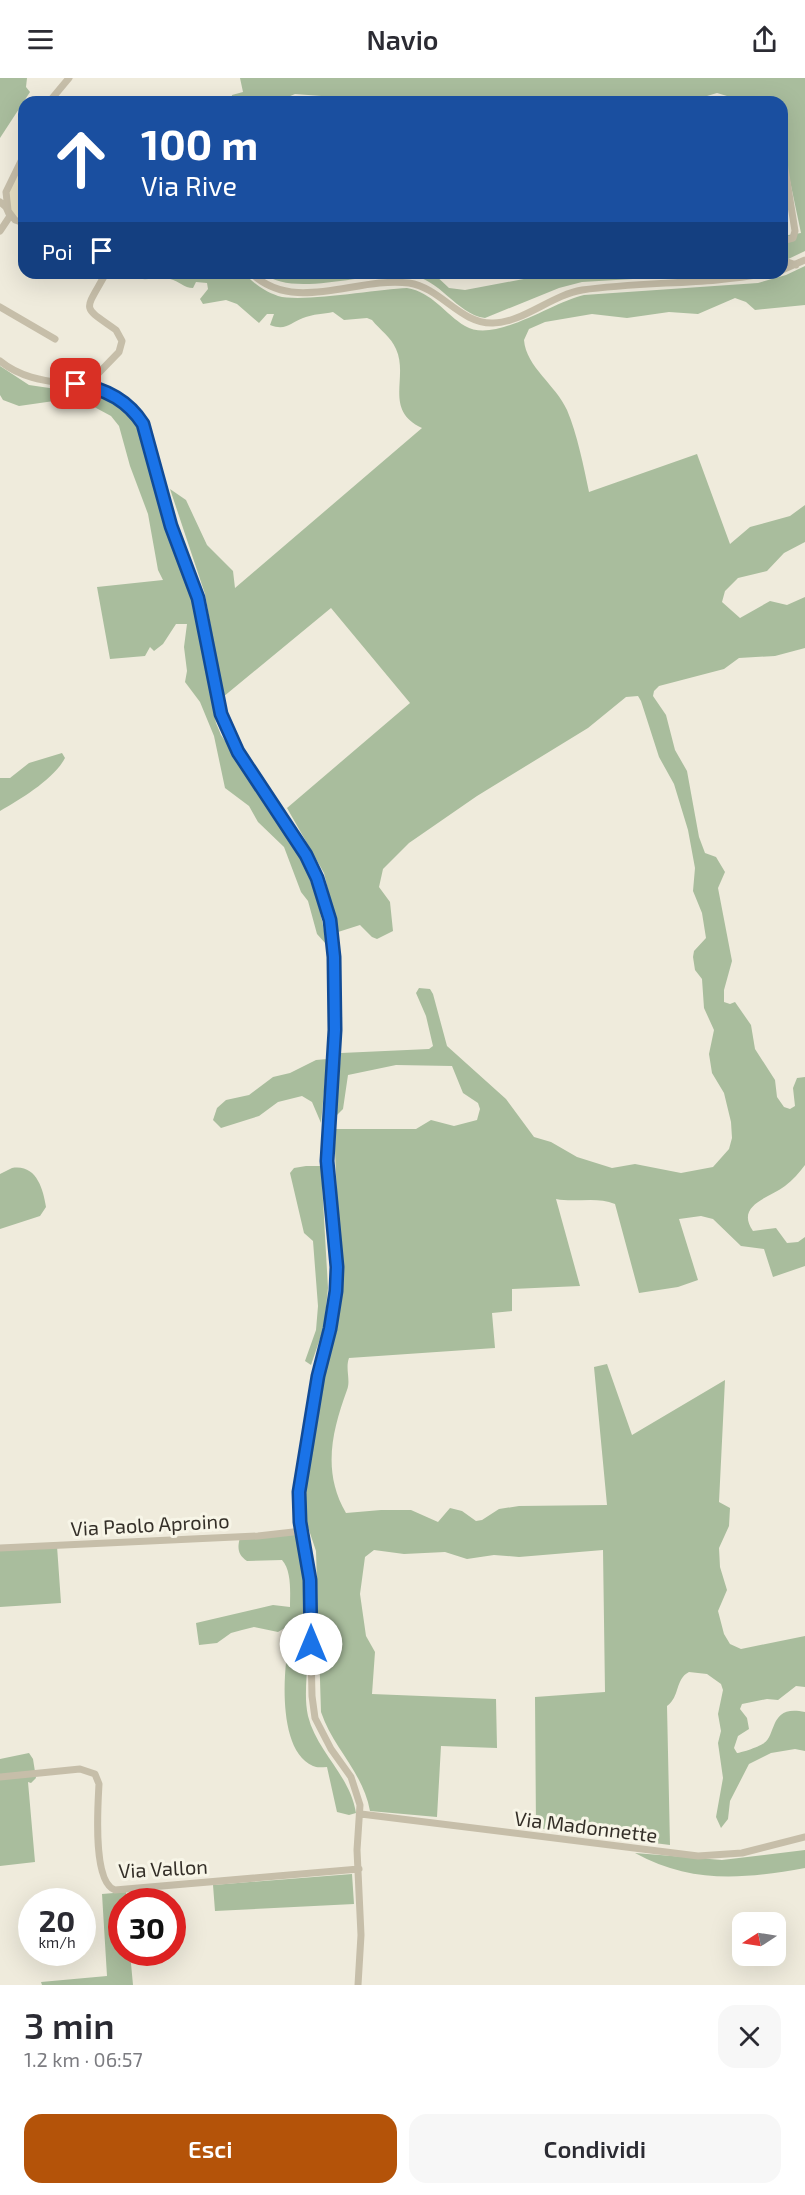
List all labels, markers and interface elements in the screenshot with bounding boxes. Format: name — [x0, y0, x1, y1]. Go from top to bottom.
icon: menu — [24, 23, 57, 56]
text: Navio — [366, 23, 439, 55]
icon: share — [748, 23, 781, 56]
text: 100 m — [141, 118, 258, 168]
icon: ahead — [42, 120, 120, 198]
text: Via Rive — [141, 169, 237, 201]
icon: arrive — [85, 234, 118, 267]
text: Poi — [42, 238, 73, 264]
pin — [50, 358, 101, 409]
icon: arrive — [59, 367, 92, 400]
street label: Via Paolo Aproino — [70, 1508, 230, 1540]
position arrow — [279, 1612, 343, 1676]
street label: Via Madonnette — [513, 1805, 659, 1847]
street label: Via Vallon — [118, 1854, 208, 1882]
speed limit sign: 30 — [108, 1888, 186, 1966]
text: 20 — [39, 1902, 75, 1938]
north arrow — [732, 1912, 786, 1966]
map controls — [732, 1912, 786, 1966]
text: km/h — [38, 1933, 76, 1951]
text: 3 min — [24, 2003, 115, 2046]
button: close — [718, 2005, 781, 2068]
text: 1.2 km · 06:57 — [24, 2047, 143, 2071]
button: Esci — [24, 2114, 397, 2183]
button: Condividi — [409, 2114, 781, 2183]

